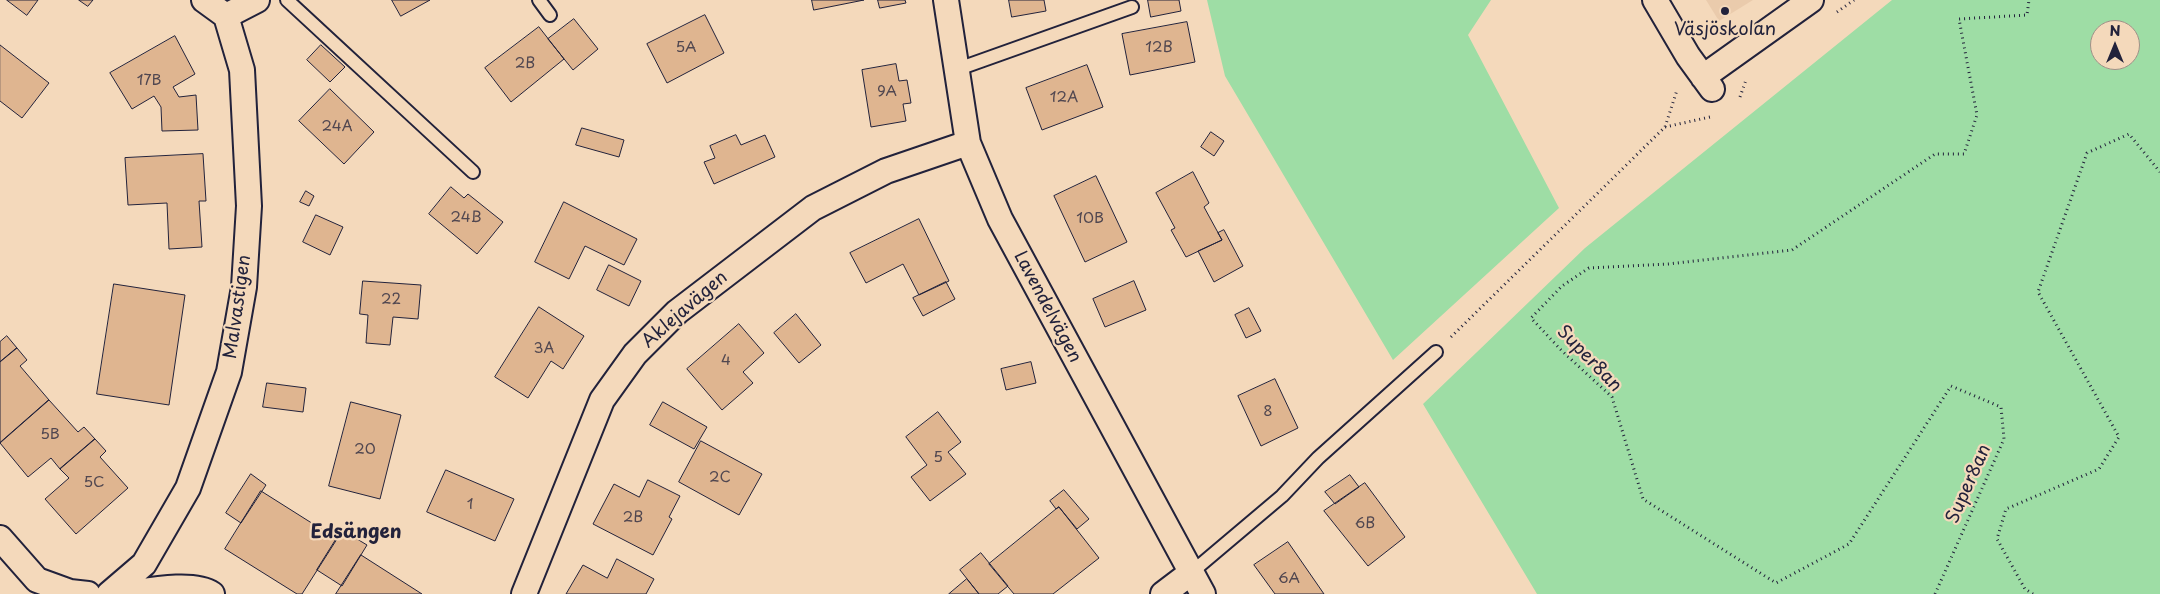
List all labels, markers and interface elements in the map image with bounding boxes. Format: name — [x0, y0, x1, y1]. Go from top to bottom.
marker: Väsjöskolan — [1719, 5, 1731, 17]
place label: Väsjöskolan — [1674, 19, 1776, 41]
north arrow — [2090, 20, 2140, 70]
text: N — [2109, 20, 2121, 41]
house number: 5A — [675, 39, 697, 57]
house number: 12B — [1145, 39, 1173, 57]
house number: 2B — [515, 55, 535, 73]
house number: 17B — [137, 72, 161, 90]
house number: 9A — [877, 83, 897, 101]
house number: 12A — [1050, 89, 1078, 107]
house number: 24A — [321, 118, 353, 136]
house number: 24B — [450, 209, 482, 227]
house number: 10B — [1076, 210, 1104, 228]
street label: Lavendelvägen — [1009, 248, 1085, 366]
street label: Malvastigen — [220, 254, 256, 360]
street label: Aklejavägen — [638, 267, 732, 353]
house number: 22 — [381, 291, 401, 309]
street label: Super8an — [1552, 321, 1626, 397]
house number: 3A — [534, 340, 554, 358]
house number: 4 — [721, 352, 731, 370]
house number: 8 — [1263, 403, 1273, 421]
house number: 5B — [40, 426, 60, 444]
house number: 20 — [354, 441, 376, 459]
street label: Super8an — [1942, 441, 1996, 527]
house number: 5 — [933, 449, 943, 467]
house number: 2C — [709, 469, 731, 487]
house number: 5C — [83, 474, 105, 492]
house number: 1 — [467, 496, 473, 514]
house number: 2B — [623, 509, 643, 527]
house number: 6B — [1355, 515, 1375, 533]
district label: Edsängen — [310, 522, 402, 544]
house number: 6A — [1278, 570, 1300, 588]

